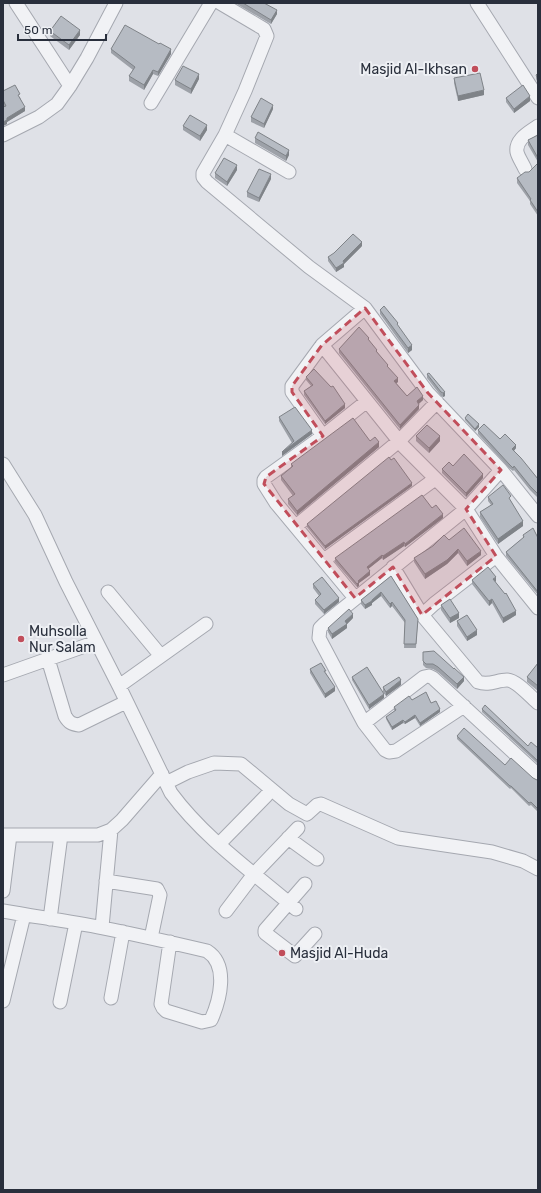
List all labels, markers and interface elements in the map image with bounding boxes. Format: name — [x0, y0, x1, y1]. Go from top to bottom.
scale bar — [18, 16, 106, 42]
text: 50 m — [24, 23, 52, 37]
place label: Masjid Al-Ikhsan — [360, 61, 467, 78]
marker: Masjid Al-Ikhsan — [470, 64, 480, 74]
place label: Muhsolla Nur Salam — [29, 623, 96, 656]
marker: Muhsolla Nur Salam — [16, 634, 26, 644]
place label: Masjid Al-Huda — [290, 945, 388, 962]
marker: Masjid Al-Huda — [277, 948, 287, 958]

